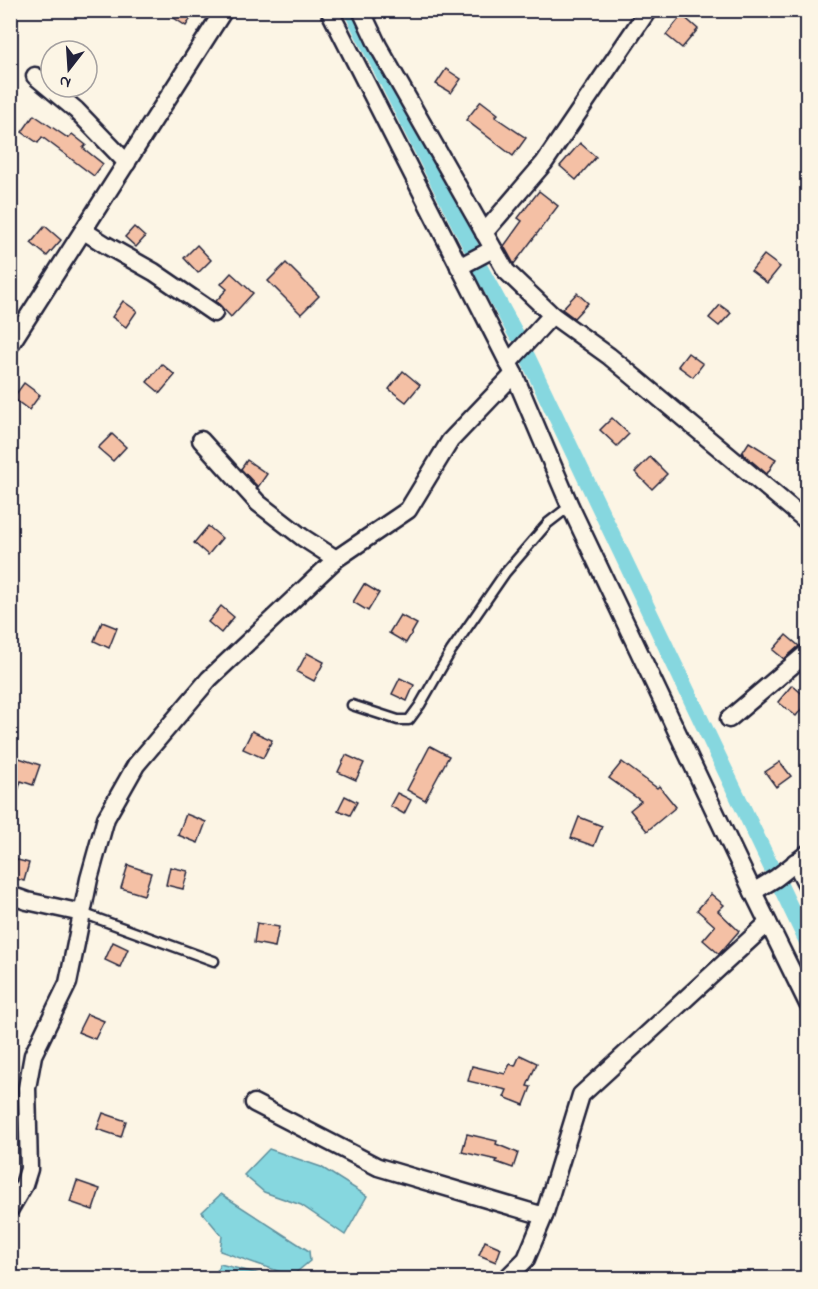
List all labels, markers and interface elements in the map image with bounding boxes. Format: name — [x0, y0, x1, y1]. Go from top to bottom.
north arrow — [39, 39, 99, 99]
text: N — [56, 68, 74, 94]

